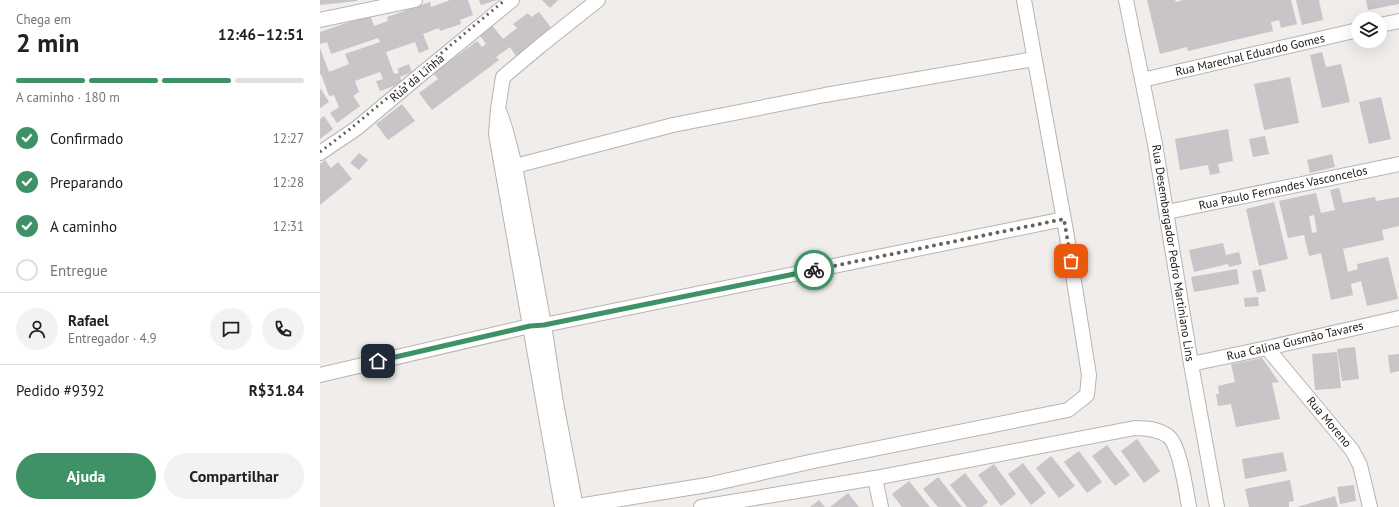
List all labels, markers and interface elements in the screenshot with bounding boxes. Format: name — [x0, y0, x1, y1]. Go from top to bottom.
text: Chega em — [16, 11, 71, 28]
map controls — [1351, 12, 1387, 48]
button: layers — [1351, 12, 1387, 48]
text: 12:46–12:51 — [218, 25, 304, 44]
text: 2 min — [16, 26, 79, 59]
street label: Rua Marechal Eduardo Gomes — [1174, 30, 1326, 79]
street label: Rua da Linha — [386, 50, 447, 105]
text: A caminho · 180 m — [16, 89, 120, 106]
icon: check — [16, 127, 38, 149]
text: Confirmado — [50, 129, 123, 148]
text: 12:27 — [273, 130, 304, 147]
street label: Rua Desembargador Pedro Martiniano Lins — [1149, 143, 1198, 362]
street label: Rua Paulo Fernandes Vasconcelos — [1197, 162, 1369, 213]
icon: check — [16, 171, 38, 193]
text: Preparando — [50, 173, 123, 192]
text: 12:28 — [273, 174, 304, 191]
icon: check — [16, 215, 38, 237]
text: A caminho — [50, 217, 117, 236]
text: 12:31 — [273, 218, 304, 235]
pin — [1054, 244, 1088, 278]
courier — [794, 250, 834, 290]
icon: bag — [1060, 250, 1082, 272]
icon: bike — [803, 259, 825, 281]
text: Entregue — [50, 261, 108, 280]
button: person — [16, 308, 58, 350]
button: chat — [210, 308, 252, 350]
button: phone — [262, 308, 304, 350]
text: Rafael — [68, 311, 109, 330]
street label: Rua Calina Gusmão Tavares — [1225, 317, 1365, 364]
text: Entregador · 4.9 — [68, 330, 157, 347]
pin — [361, 344, 395, 378]
icon: home — [367, 350, 389, 372]
text: Pedido #9392 — [16, 381, 105, 400]
text: R$31.84 — [249, 381, 304, 400]
street label: Rua Moreno — [1304, 393, 1355, 450]
button: Ajuda — [16, 453, 156, 499]
button: Compartilhar — [164, 453, 304, 499]

